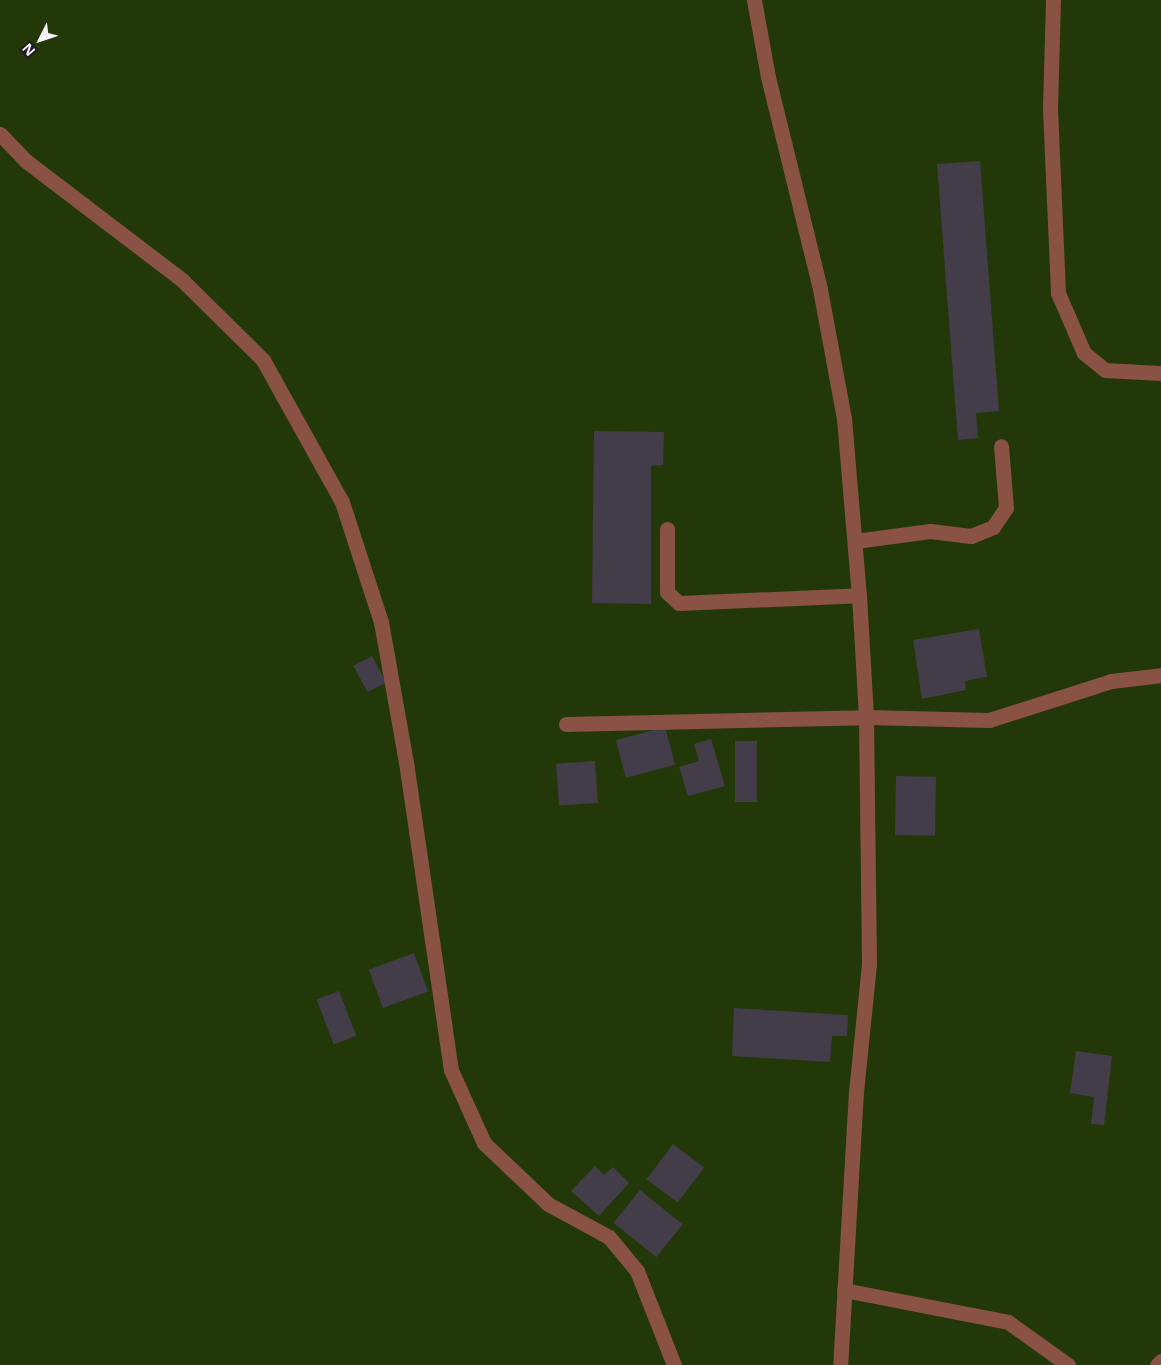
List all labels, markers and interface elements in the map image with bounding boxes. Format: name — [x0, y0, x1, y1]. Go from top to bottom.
north arrow — [15, 15, 65, 65]
text: N — [17, 40, 39, 61]

